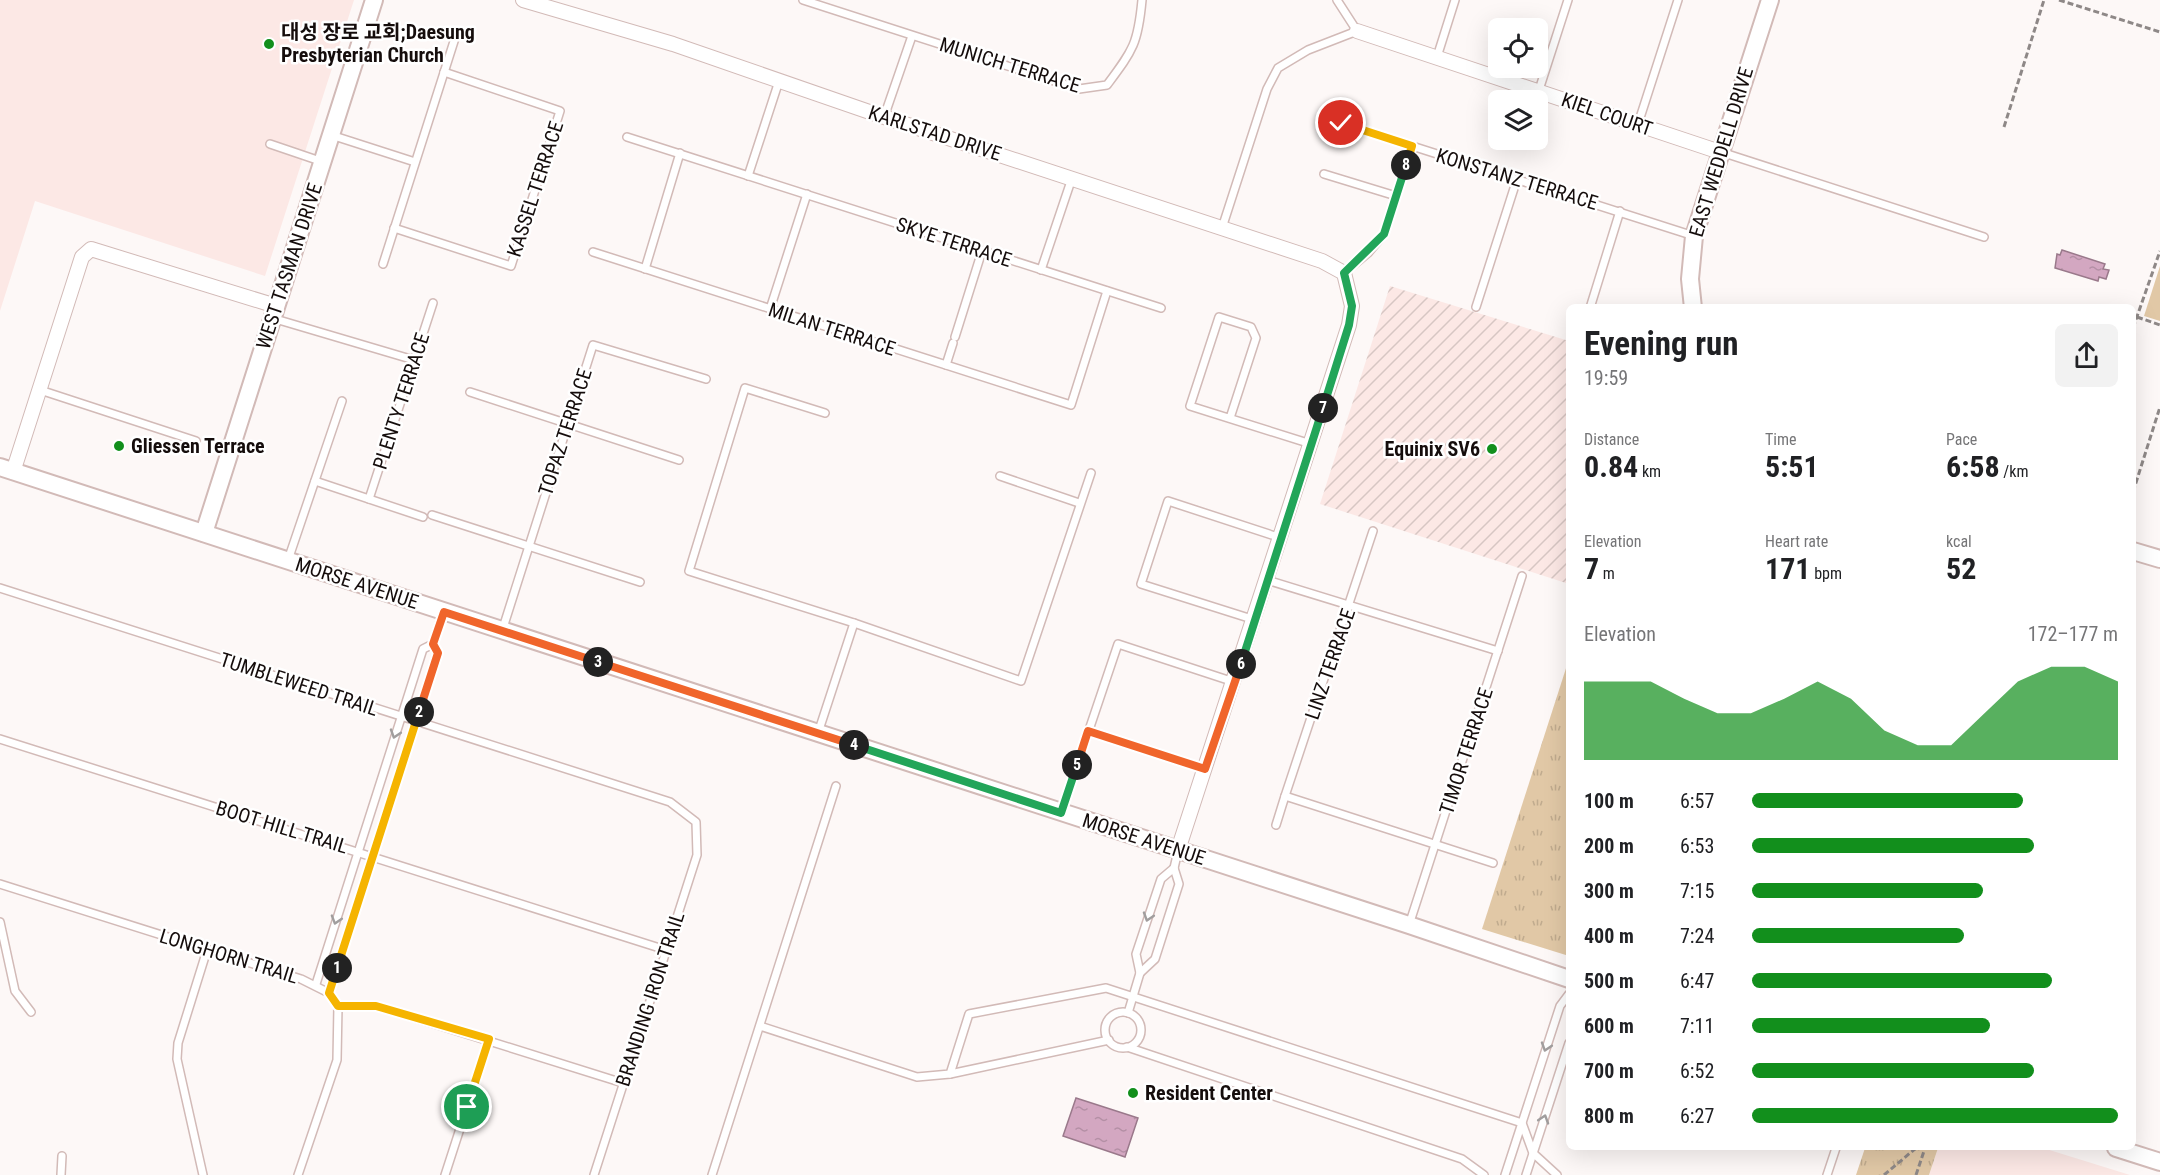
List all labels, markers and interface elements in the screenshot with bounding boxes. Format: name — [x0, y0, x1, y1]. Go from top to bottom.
map controls — [1488, 18, 1548, 150]
button: locate — [1488, 18, 1548, 78]
place label: 대성 장로 교회;Daesung Presbyterian Church — [281, 20, 475, 67]
street label: MUNICH TERRACE — [937, 32, 1083, 98]
marker: 대성 장로 교회;Daesung Presbyterian Church — [262, 37, 276, 51]
street label: EAST WEDDELL DRIVE — [1684, 64, 1758, 240]
street label: KIEL COURT — [1558, 87, 1656, 141]
button: layers — [1488, 90, 1548, 150]
pin — [1315, 97, 1366, 148]
street label: KARLSTAD DRIVE — [866, 100, 1005, 166]
icon: check — [1324, 106, 1357, 139]
street label: KASSEL TERRACE — [502, 118, 568, 260]
street label: KONSTANZ TERRACE — [1433, 143, 1601, 215]
pin: 8 — [1391, 150, 1421, 180]
text: 8 — [1402, 155, 1410, 174]
street label: WEST TASMAN DRIVE — [251, 180, 327, 352]
street label: SKYE TERRACE — [893, 212, 1015, 272]
street label: MILAN TERRACE — [765, 297, 899, 361]
text: Evening run — [1584, 324, 1739, 363]
button: share — [2055, 324, 2118, 387]
street label: PLENTY TERRACE — [368, 330, 434, 472]
street label: TOPAZ TERRACE — [533, 365, 597, 499]
text: 19:59 — [1584, 366, 1628, 390]
pin: 7 — [1308, 393, 1338, 423]
text: 7 — [1319, 398, 1327, 417]
text: Distance — [1584, 430, 1639, 449]
text: Time — [1765, 430, 1797, 449]
text: Pace — [1946, 430, 1977, 449]
place label: Gliessen Terrace — [131, 434, 265, 458]
place label: Equinix SV6 — [1385, 437, 1480, 461]
marker: Gliessen Terrace — [112, 439, 126, 453]
marker: Equinix SV6 — [1485, 442, 1499, 456]
text: 0.84 — [1584, 449, 1638, 484]
text: 5:51 — [1765, 449, 1819, 484]
text: 6:58 — [1946, 449, 2000, 484]
text: km — [1638, 462, 1661, 481]
text: /km — [2000, 462, 2029, 481]
text: Elevation — [1584, 532, 1642, 551]
text: Heart rate — [1765, 532, 1828, 551]
text: kcal — [1946, 532, 1972, 551]
text: 7 — [1584, 551, 1599, 586]
text: 171 — [1765, 551, 1810, 586]
text: 52 — [1946, 551, 1976, 586]
street label: MORSE AVENUE — [292, 552, 422, 614]
text: m — [1599, 564, 1615, 583]
text: bpm — [1810, 564, 1842, 583]
street label: LINZ TERRACE — [1300, 605, 1360, 723]
text: Elevation — [1584, 622, 1656, 646]
text: 172–177 m — [2028, 622, 2118, 646]
street label: TUMBLEWEED TRAIL — [217, 647, 381, 721]
pin: 3 — [583, 647, 613, 677]
pin: 6 — [1226, 649, 1256, 679]
text: 3 — [594, 652, 602, 671]
text: 6 — [1237, 654, 1245, 673]
street label: TIMOR TERRACE — [1434, 685, 1498, 817]
pin: 2 — [404, 697, 434, 727]
text: 2 — [415, 702, 423, 721]
one-way arrow — [390, 728, 402, 739]
pin: 4 — [839, 730, 869, 760]
text: 4 — [850, 735, 858, 754]
pin: 5 — [1062, 750, 1092, 780]
text: 5 — [1073, 755, 1081, 774]
text: 100 m — [1584, 789, 1634, 813]
text: 6:57 — [1680, 789, 1714, 813]
street label: BOOT HILL TRAIL — [213, 795, 351, 859]
street label: MORSE AVENUE — [1079, 808, 1209, 870]
text: 200 m — [1584, 834, 1634, 858]
text: 6:53 — [1680, 834, 1714, 858]
text: 300 m — [1584, 879, 1634, 903]
text: 7:15 — [1680, 879, 1714, 903]
street label: BRANDING IRON TRAIL — [610, 909, 690, 1089]
one-way arrow — [1143, 911, 1155, 922]
one-way arrow — [331, 914, 343, 925]
street label: LONGHORN TRAIL — [157, 924, 301, 988]
text: 400 m — [1584, 924, 1634, 948]
text: 7:24 — [1680, 924, 1714, 948]
pin: 1 — [322, 953, 352, 983]
text: 1 — [333, 958, 341, 977]
text: 500 m — [1584, 969, 1634, 993]
text: 6:47 — [1680, 969, 1714, 993]
text: 600 m — [1584, 1014, 1634, 1038]
text: 7:11 — [1680, 1014, 1714, 1038]
one-way arrow — [1541, 1041, 1554, 1052]
text: 700 m — [1584, 1059, 1634, 1083]
text: 6:52 — [1680, 1059, 1714, 1083]
pin — [441, 1081, 492, 1132]
place label: Resident Center — [1145, 1081, 1273, 1105]
marker: Resident Center — [1126, 1086, 1140, 1100]
icon: arrive — [450, 1090, 483, 1123]
text: 800 m — [1584, 1104, 1634, 1128]
text: 6:27 — [1680, 1104, 1714, 1128]
one-way arrow — [1537, 1114, 1549, 1125]

